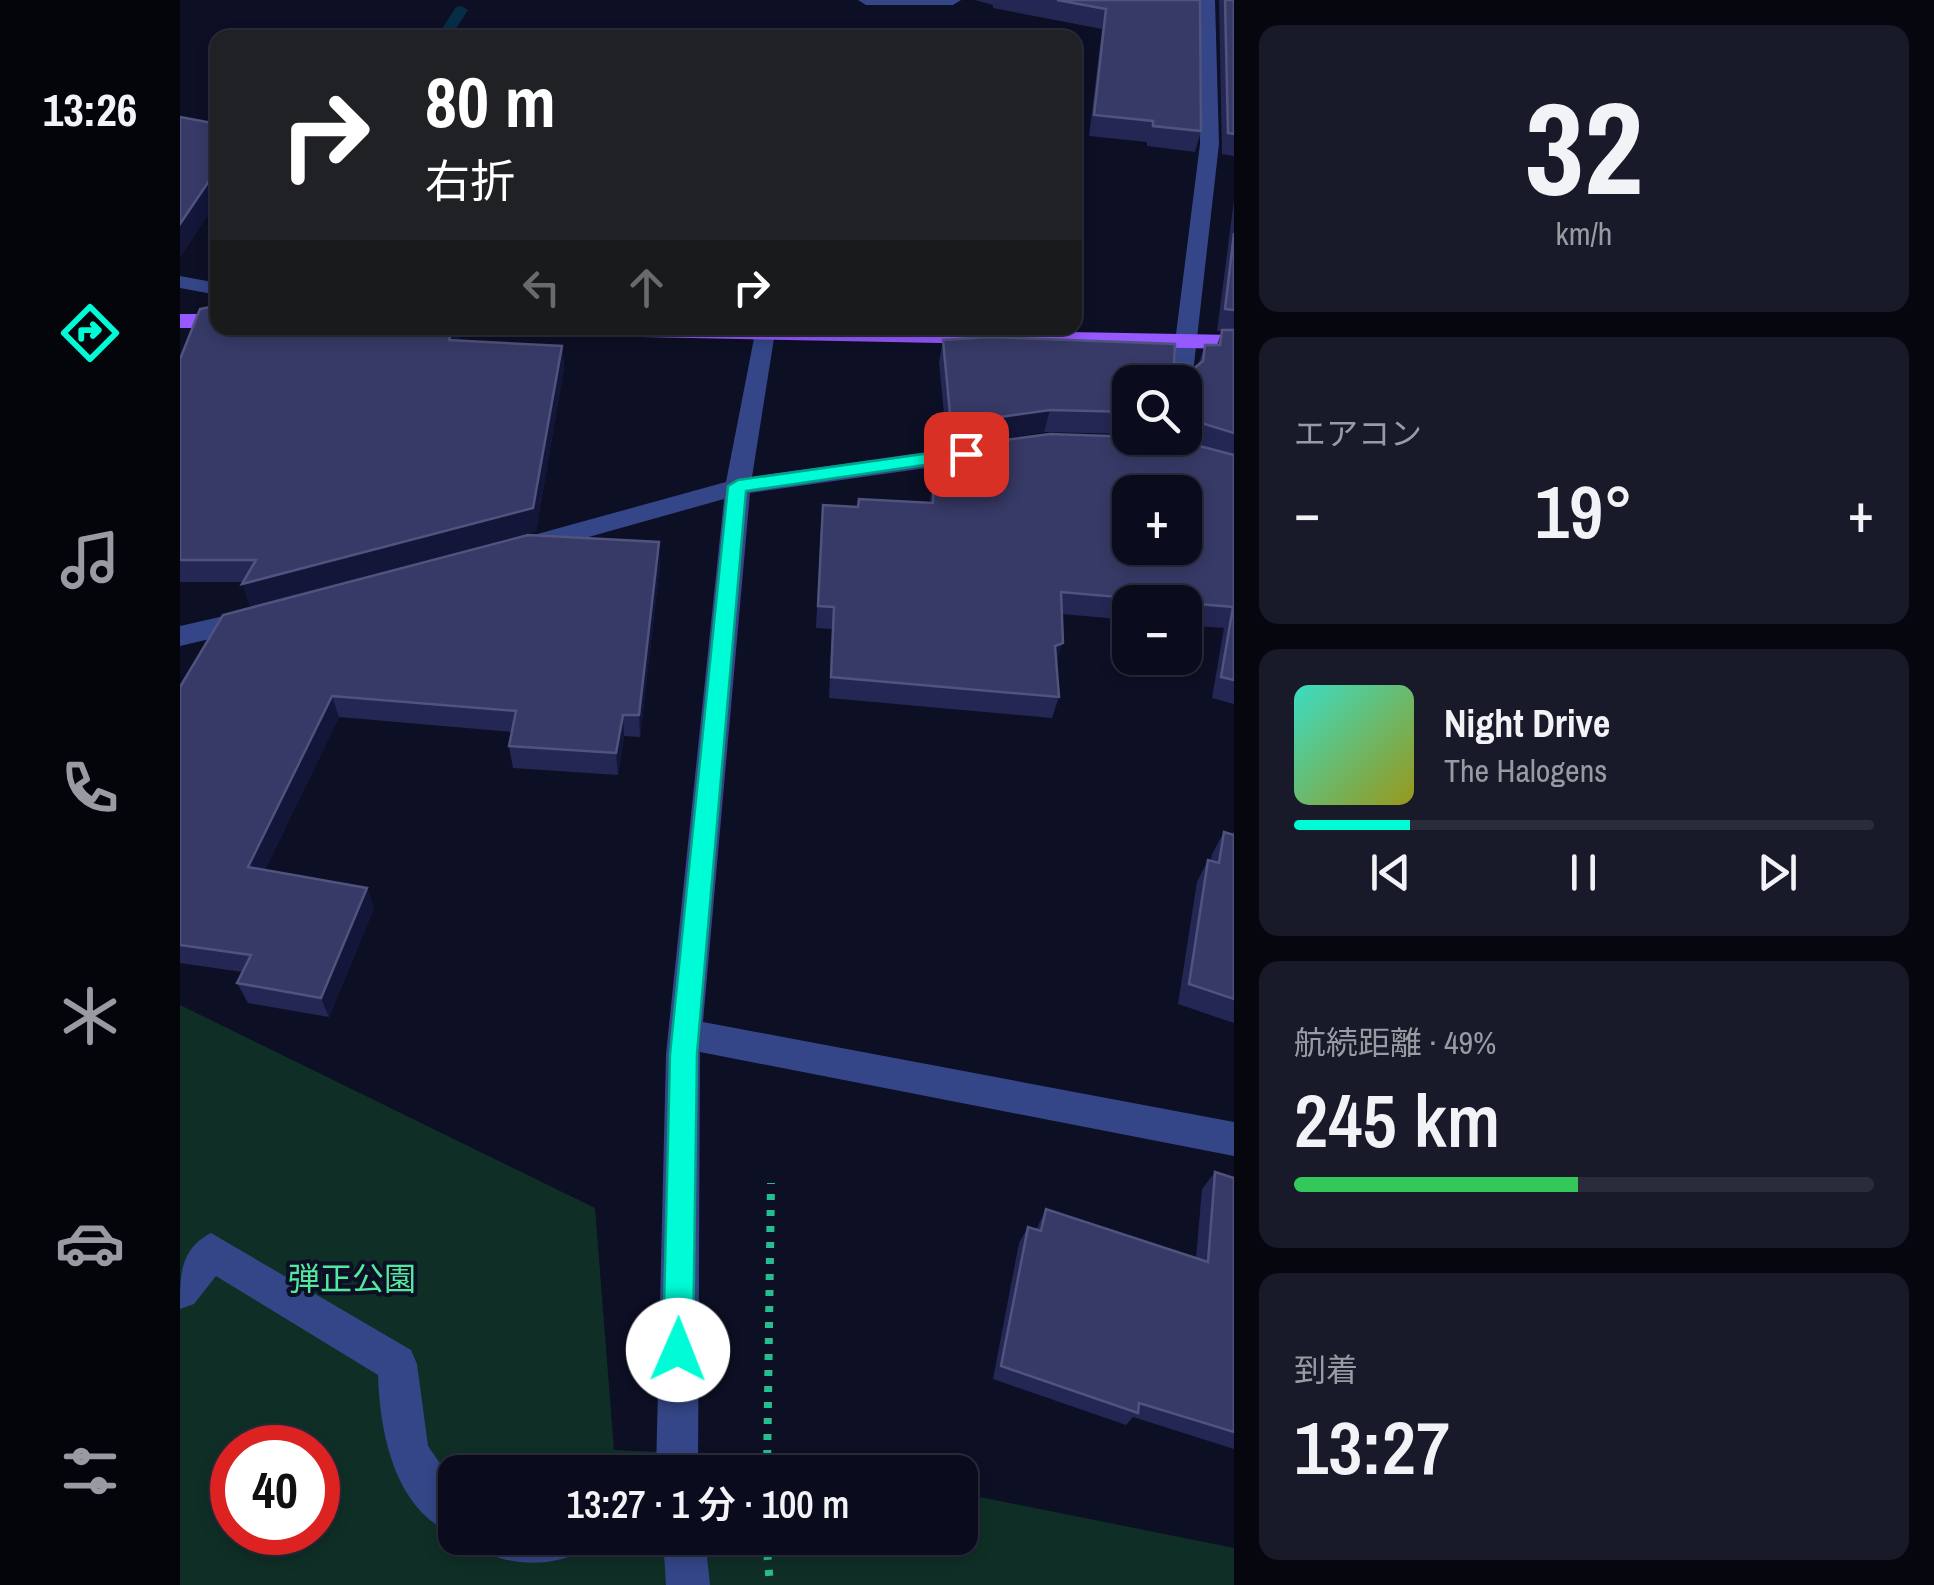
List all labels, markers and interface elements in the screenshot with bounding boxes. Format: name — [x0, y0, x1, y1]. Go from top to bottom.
text: 80 m — [425, 55, 556, 149]
text: 32 — [1525, 59, 1643, 235]
icon: right — [260, 70, 390, 200]
text: 13:26 — [43, 79, 137, 140]
text: 右折 — [425, 150, 515, 211]
text: km/h — [1556, 212, 1612, 255]
icon: left — [514, 260, 569, 315]
icon: ahead — [619, 260, 674, 315]
icon: right — [724, 260, 779, 315]
icon: directions — [55, 298, 125, 368]
map controls — [1112, 365, 1202, 675]
button: search — [1112, 365, 1202, 455]
pin — [924, 412, 1009, 497]
text: エアコン — [1294, 412, 1422, 455]
icon: arrive — [939, 427, 994, 482]
text: 19° — [1535, 460, 1633, 561]
button: + — [1112, 475, 1202, 565]
text: − — [1294, 475, 1320, 549]
text: + — [1848, 475, 1874, 549]
icon: music — [55, 525, 125, 595]
button: − — [1112, 585, 1202, 675]
text: Night Drive — [1444, 698, 1610, 749]
text: The Halogens — [1444, 749, 1607, 792]
icon: phone — [55, 753, 125, 823]
icon: previous — [1363, 845, 1418, 900]
icon: pause — [1556, 845, 1611, 900]
icon: next — [1750, 845, 1805, 900]
icon: climate — [55, 981, 125, 1051]
text: 航続距離 · 49% — [1294, 1021, 1496, 1064]
text: 245 km — [1294, 1069, 1500, 1170]
icon: car — [55, 1208, 125, 1278]
park label: 弾正公園 — [288, 1257, 416, 1300]
position arrow — [626, 1298, 730, 1402]
text: 到着 — [1294, 1348, 1358, 1391]
text: 13:27 — [1294, 1396, 1450, 1497]
speed limit sign: 40 — [210, 1425, 340, 1555]
icon: filters — [55, 1436, 125, 1506]
text: 13:27 · 1 分 · 100 m — [567, 1479, 849, 1530]

